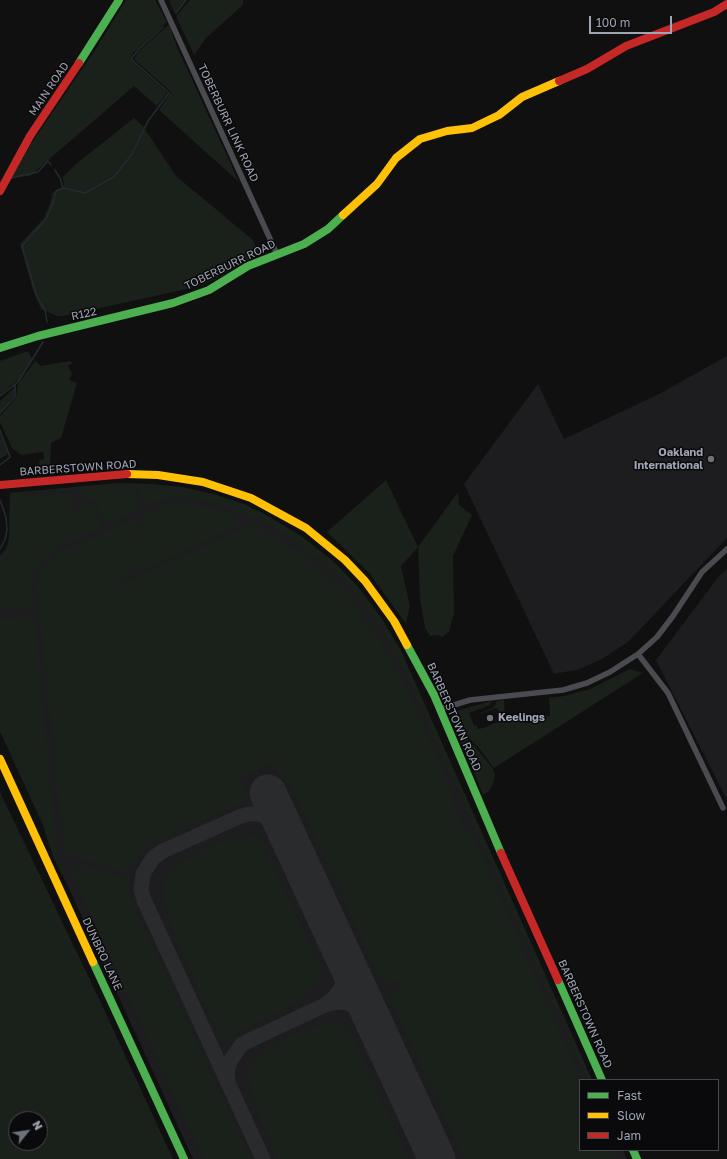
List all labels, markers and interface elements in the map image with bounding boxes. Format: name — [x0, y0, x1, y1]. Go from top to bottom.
scale bar — [591, 8, 674, 34]
text: 100 m — [596, 15, 630, 30]
street label: MAIN ROAD — [26, 60, 72, 118]
street label: TOBERBURR LINK ROAD — [195, 62, 261, 184]
street label: TOBERBURR ROAD — [182, 237, 278, 293]
street label: R122 — [70, 305, 98, 323]
place label: Oakland International — [634, 446, 703, 472]
marker: Oakland International — [706, 454, 716, 464]
street label: BARBERSTOWN ROAD — [19, 457, 137, 479]
street label: BARBERSTOWN ROAD — [424, 661, 484, 773]
place label: Keelings — [498, 711, 545, 725]
marker: Keelings — [485, 713, 495, 723]
street label: DUNBRO LANE — [79, 915, 125, 993]
street label: BARBERSTOWN ROAD — [555, 958, 615, 1070]
legend — [579, 1079, 719, 1151]
text: Fast — [617, 1088, 642, 1103]
text: Slow — [617, 1108, 645, 1123]
north arrow — [8, 1111, 48, 1151]
text: N — [30, 1118, 46, 1132]
text: Jam — [617, 1128, 641, 1143]

